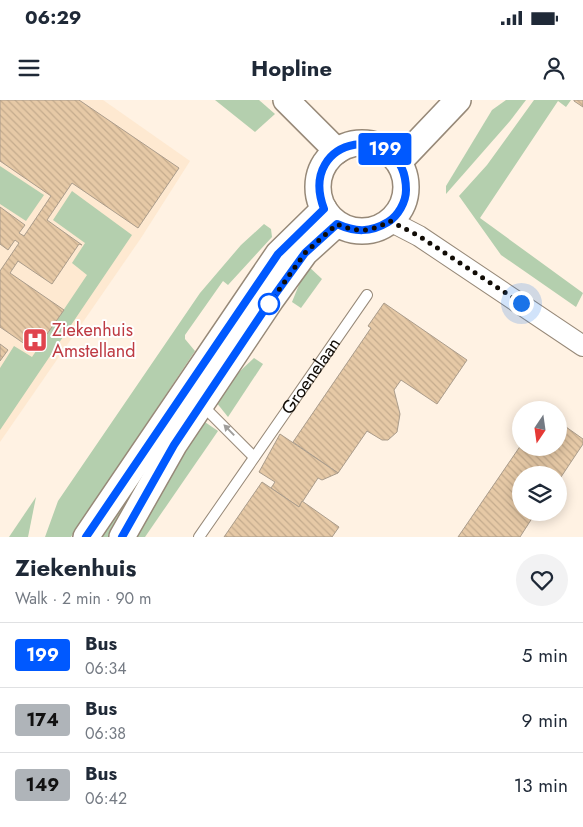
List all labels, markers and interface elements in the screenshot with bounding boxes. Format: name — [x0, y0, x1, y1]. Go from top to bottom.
text: 06:29 — [25, 4, 82, 31]
text: Hopline — [251, 52, 332, 84]
icon: menu — [15, 54, 43, 82]
icon: person — [540, 54, 568, 82]
line badge: 199 — [356, 133, 414, 165]
text: 199 — [368, 136, 402, 162]
your location — [509, 291, 534, 316]
unlabelled marker — [258, 293, 280, 315]
place label: Ziekenhuis Amstelland — [52, 317, 135, 364]
hospital icon: Ziekenhuis Amstelland — [22, 327, 48, 353]
street label: Groenelaan — [275, 332, 347, 420]
north arrow — [512, 401, 568, 456]
map controls — [512, 401, 567, 521]
one-way arrow — [223, 424, 235, 436]
button: layers — [512, 466, 567, 521]
text: Ziekenhuis — [15, 550, 136, 585]
button: heart — [516, 554, 568, 606]
text: Walk · 2 min · 90 m — [15, 587, 152, 610]
text: Bus — [85, 630, 117, 657]
text: 199 — [26, 642, 59, 668]
text: 5 min — [522, 642, 568, 669]
text: 06:34 — [85, 657, 127, 680]
text: Bus — [85, 695, 117, 722]
text: 174 — [26, 707, 59, 733]
text: 9 min — [522, 707, 568, 734]
text: 06:38 — [85, 722, 126, 745]
text: Bus — [85, 760, 117, 787]
text: 149 — [26, 772, 59, 798]
text: 13 min — [514, 772, 568, 799]
text: 06:42 — [85, 787, 127, 810]

